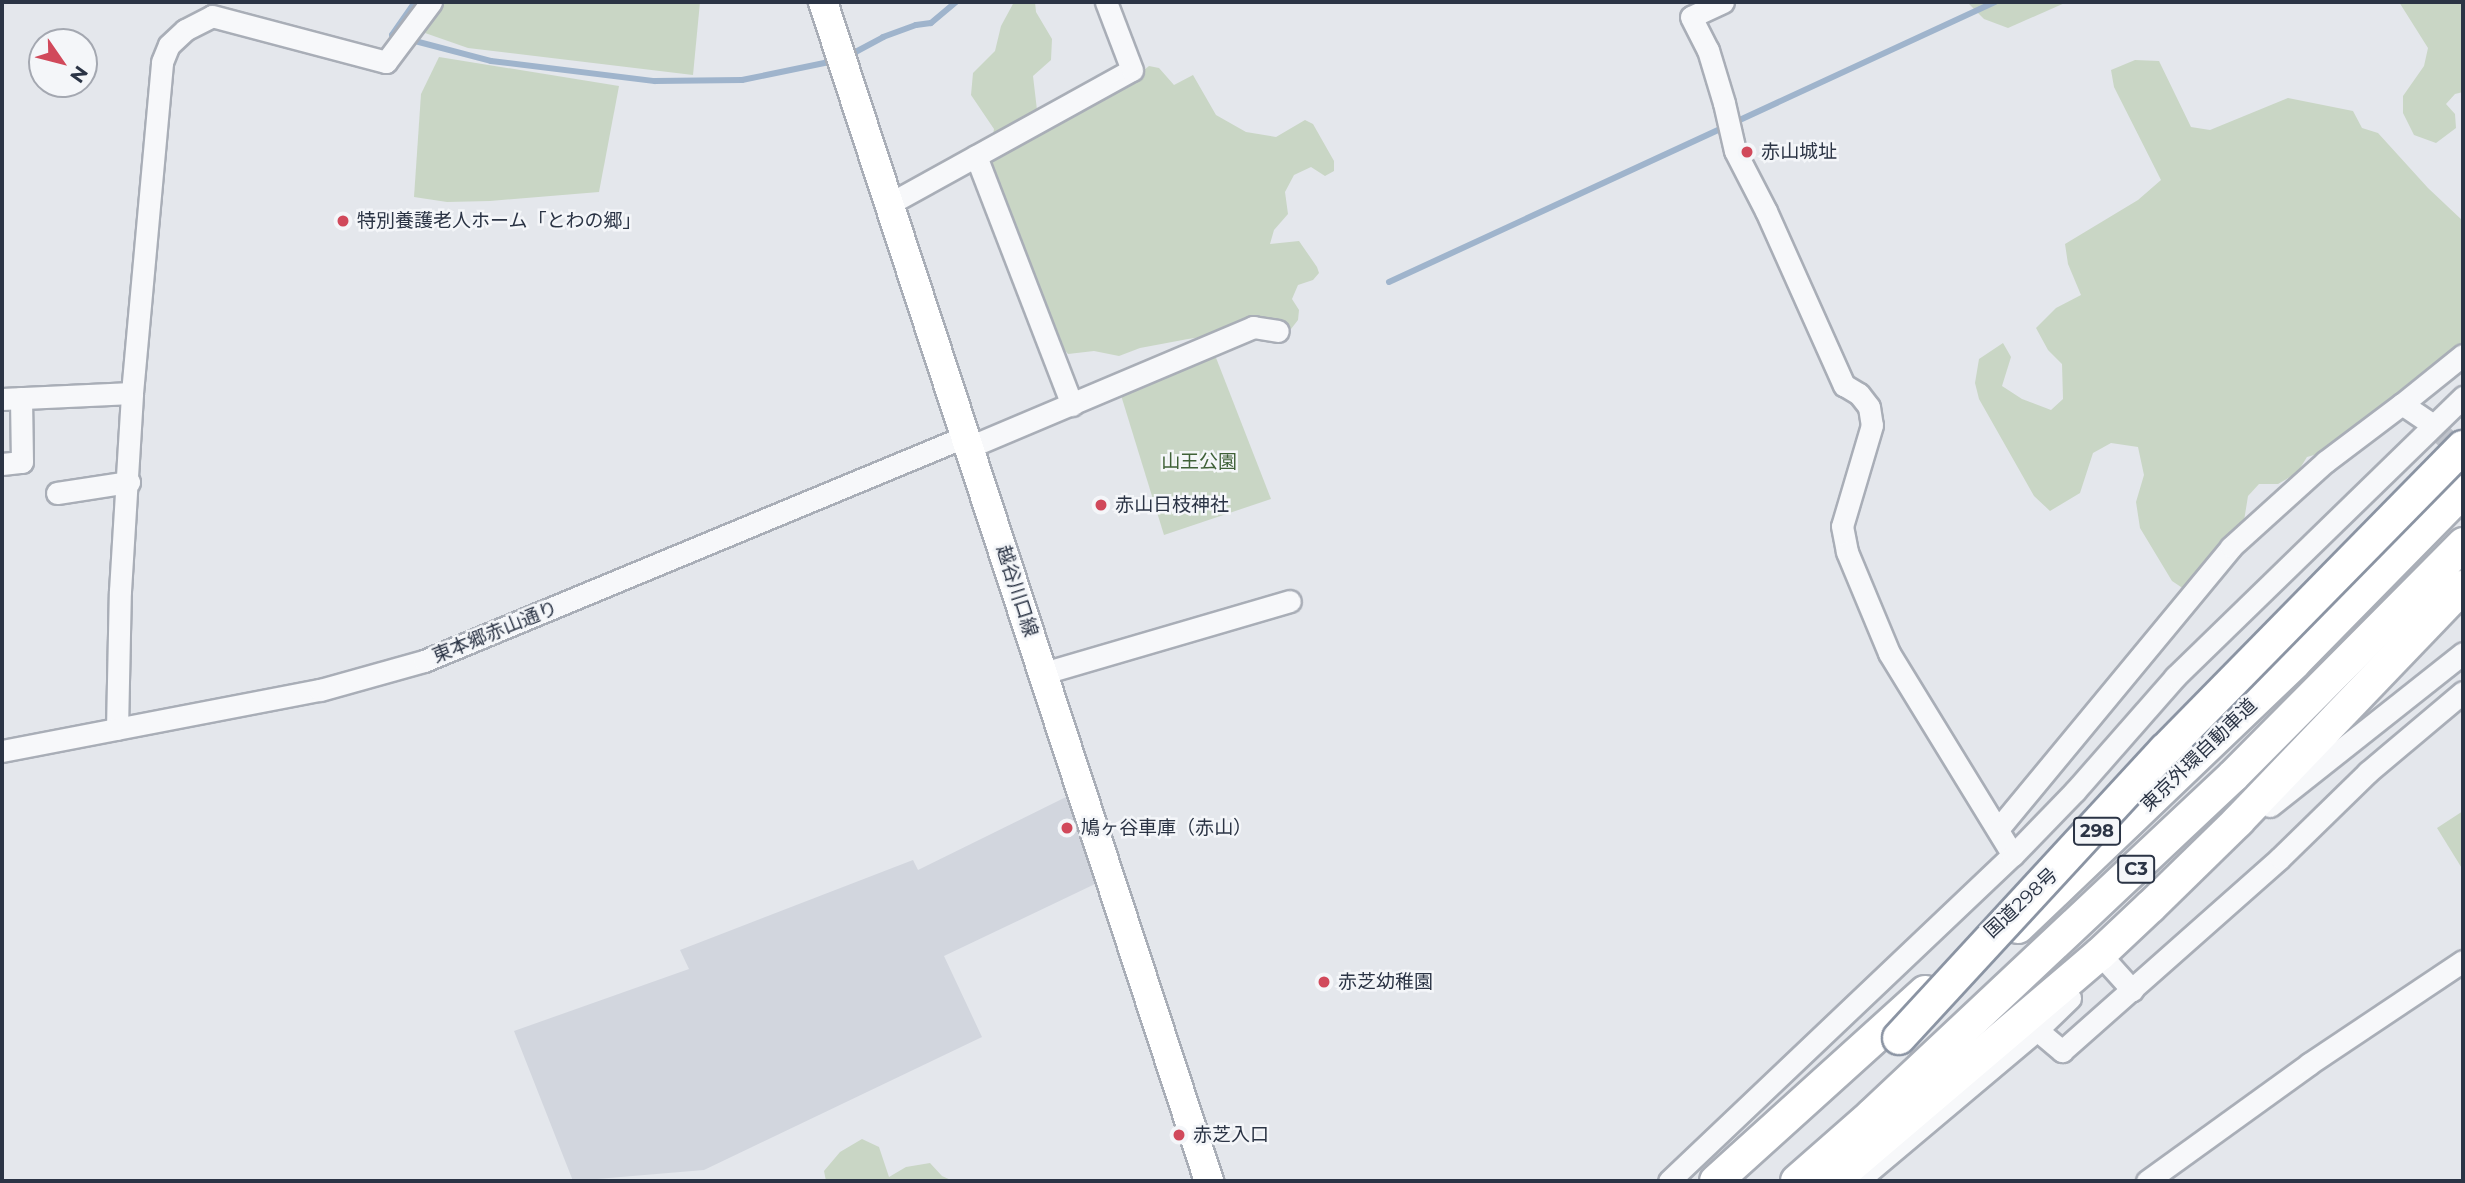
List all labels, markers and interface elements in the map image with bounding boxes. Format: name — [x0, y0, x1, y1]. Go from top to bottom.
north arrow — [28, 28, 98, 98]
text: N — [65, 61, 93, 87]
place label: 赤山城址 — [1761, 141, 1837, 163]
marker: 赤山城址 — [1739, 144, 1755, 160]
place label: 特別養護老人ホーム「とわの郷」 — [357, 210, 642, 232]
marker: 特別養護老人ホーム「とわの郷」 — [335, 213, 351, 229]
park label: 山王公園 — [1161, 451, 1237, 473]
place label: 赤山日枝神社 — [1115, 494, 1229, 516]
marker: 赤山日枝神社 — [1093, 497, 1109, 513]
street label: 越谷川口線 — [991, 542, 1043, 640]
street label: 東本郷赤山通り — [429, 597, 561, 667]
street label: 東京外環自動車道 — [2136, 694, 2262, 816]
road number: 298 — [2072, 816, 2122, 846]
place label: 鳩ヶ谷車庫（赤山） — [1081, 817, 1252, 839]
marker: 鳩ヶ谷車庫（赤山） — [1059, 820, 1075, 836]
road number: C3 — [2117, 854, 2155, 884]
street label: 国道298号 — [1980, 863, 2062, 943]
place label: 赤芝幼稚園 — [1338, 971, 1433, 993]
marker: 赤芝幼稚園 — [1316, 974, 1332, 990]
place label: 赤芝入口 — [1193, 1124, 1269, 1146]
marker: 赤芝入口 — [1171, 1127, 1187, 1143]

